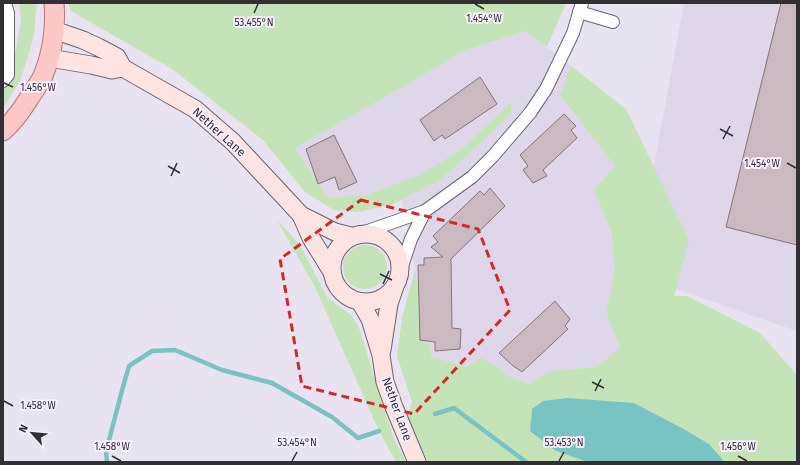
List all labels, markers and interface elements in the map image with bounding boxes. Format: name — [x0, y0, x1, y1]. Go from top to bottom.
text: 1.454°W — [466, 13, 502, 25]
text: 53.455°N — [234, 17, 274, 29]
text: 1.456°W — [20, 82, 56, 94]
street label: Nether Lane — [190, 105, 248, 159]
text: 1.454°W — [744, 158, 780, 170]
street label: Nether Lane — [379, 375, 415, 443]
text: 1.458°W — [20, 400, 57, 412]
north arrow — [12, 413, 52, 453]
text: N — [16, 422, 31, 435]
text: 53.454°N — [277, 437, 317, 449]
text: 53.453°N — [544, 437, 584, 449]
text: 1.458°W — [94, 441, 131, 453]
text: 1.456°W — [720, 441, 756, 453]

